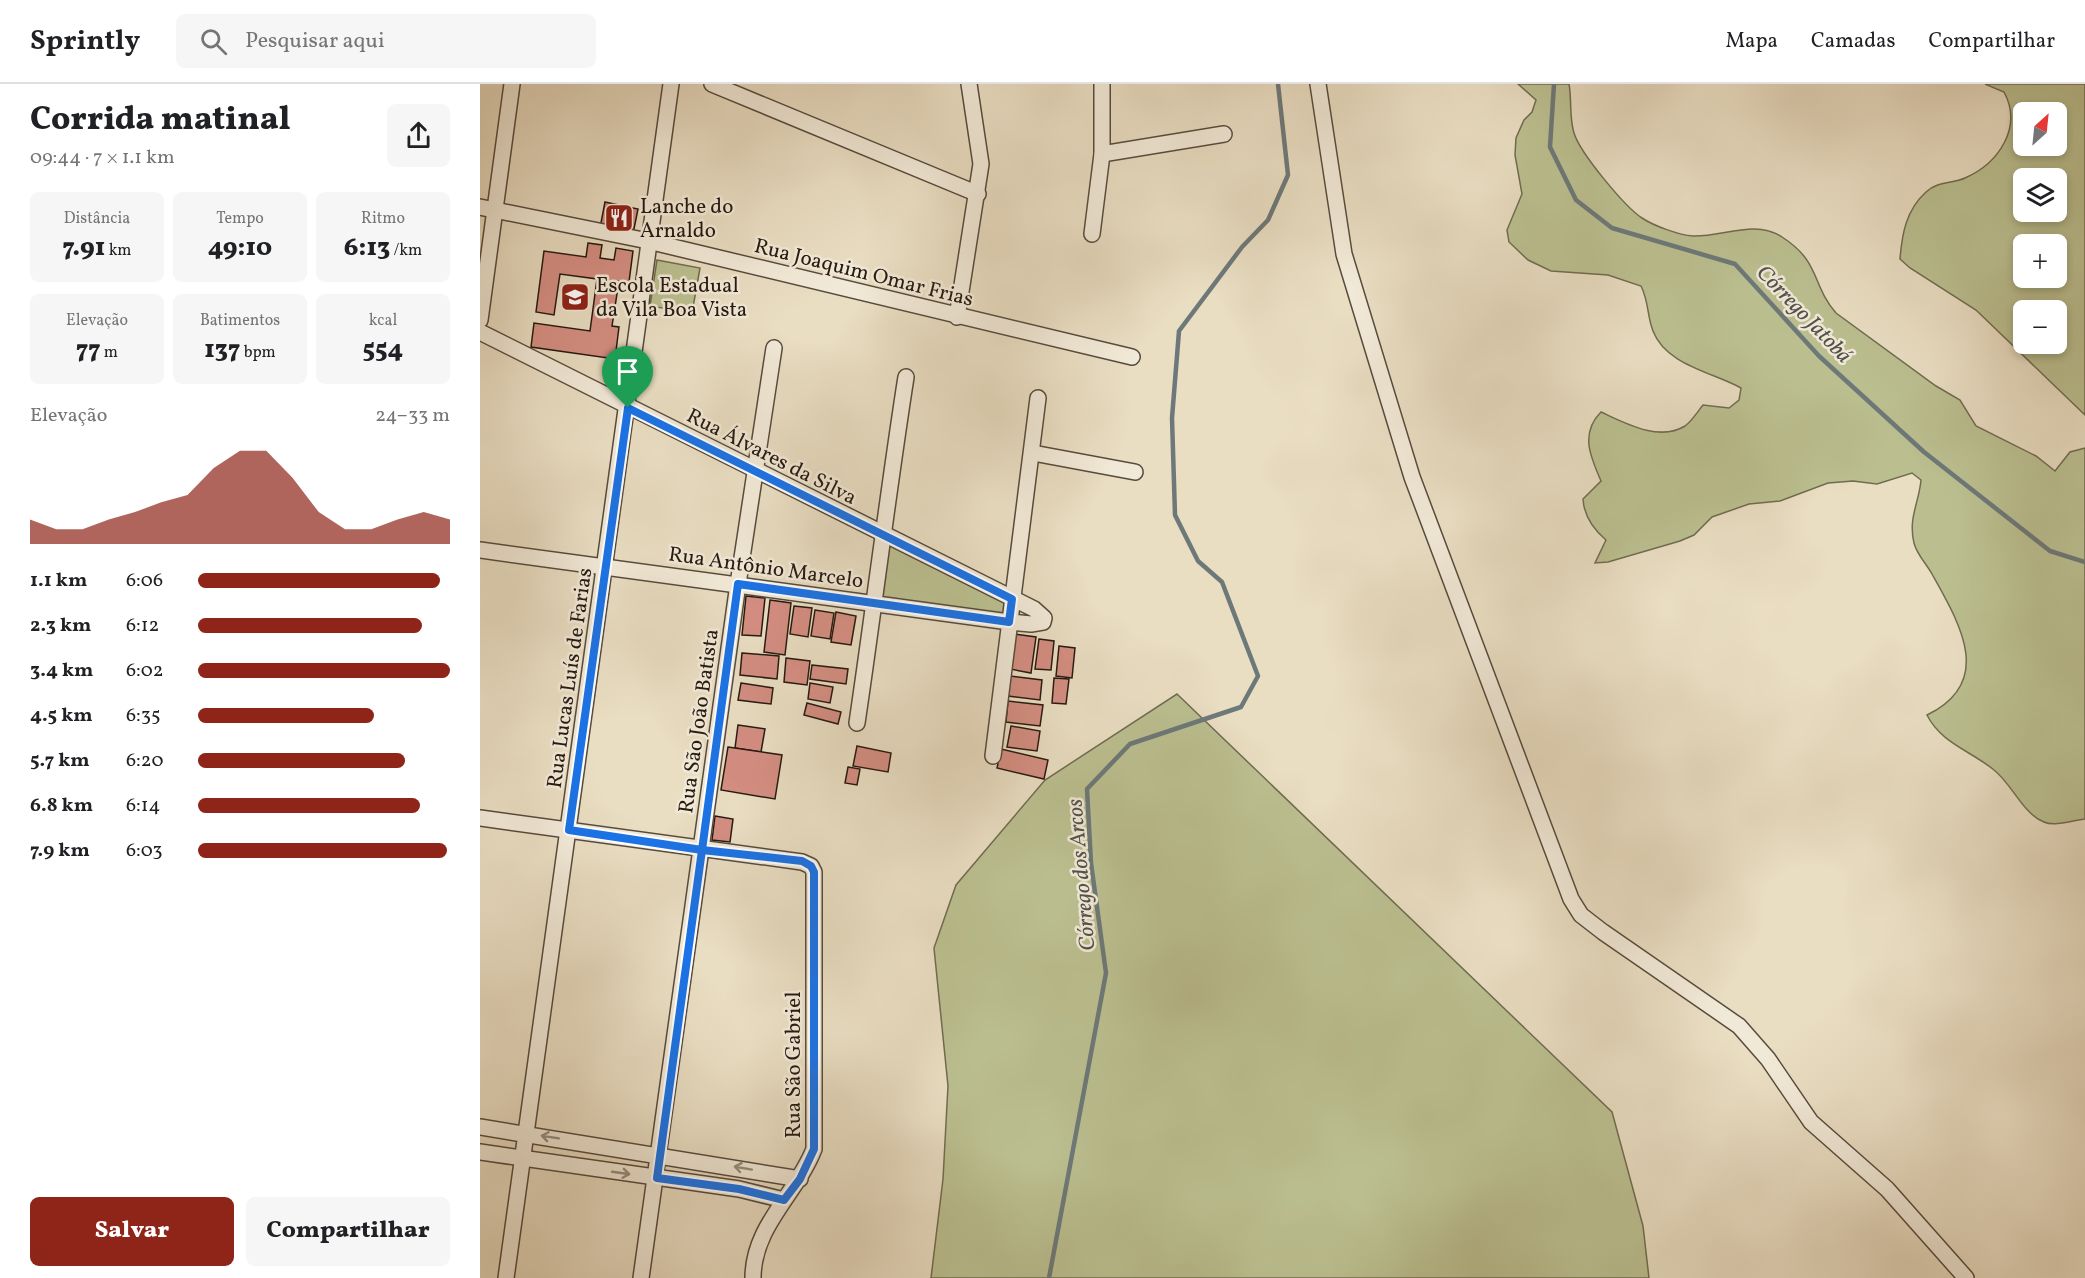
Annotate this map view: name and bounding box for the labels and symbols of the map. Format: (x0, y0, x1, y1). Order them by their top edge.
north arrow (2013, 102, 2067, 156)
place label: Lanche do Arnaldo (640, 193, 733, 246)
restaurant icon: Lanche do Arnaldo (603, 202, 635, 234)
street label: Rua Joaquim Omar Frias (751, 232, 976, 315)
water label: Córrego Jatobá (1748, 259, 1858, 371)
place label: Escola Estadual da Vila Boa Vista (596, 272, 747, 325)
school or university icon: Escola Estadual da Vila Boa Vista (559, 281, 591, 313)
pin (602, 346, 653, 408)
street label: Rua Álvares da Silva (681, 402, 862, 513)
street label: Rua Antônio Marcelo (667, 540, 865, 597)
street label: Rua Lucas Luís de Farias (541, 566, 600, 790)
street label: Rua São João Batista (672, 627, 727, 815)
water label: Córrego dos Arcos (1060, 798, 1105, 952)
street label: Rua São Gabriel (780, 992, 809, 1138)
one-way arrow (541, 1131, 561, 1142)
one-way arrow (734, 1162, 753, 1173)
one-way arrow (611, 1167, 630, 1178)

